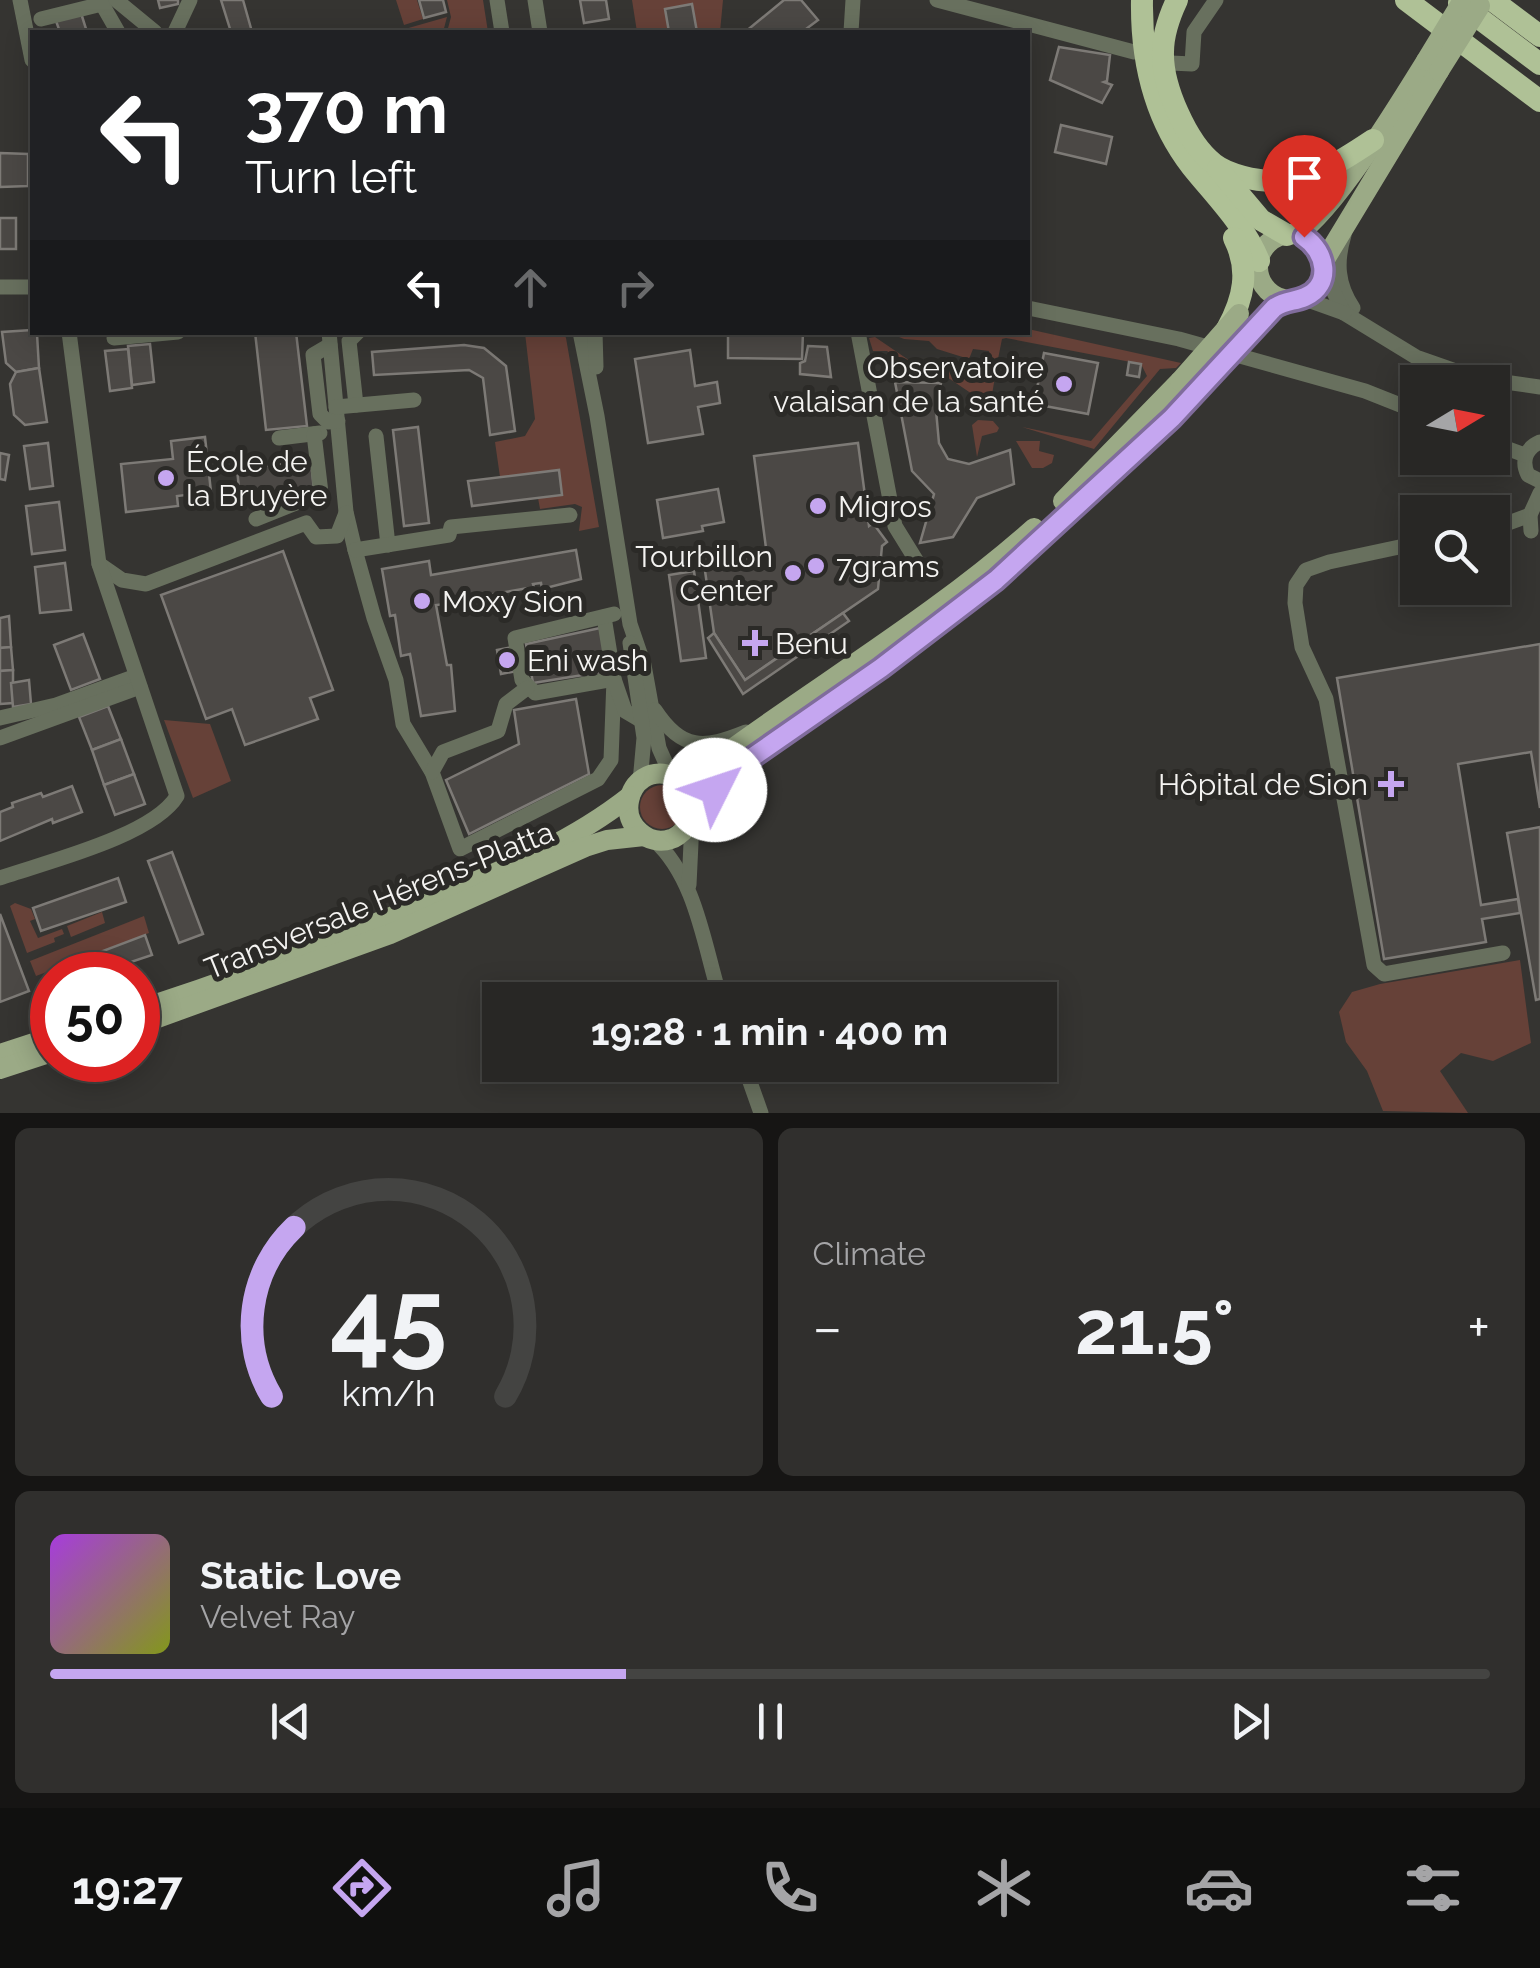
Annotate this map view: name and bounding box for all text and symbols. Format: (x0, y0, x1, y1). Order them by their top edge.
text: 370 m (245, 67, 448, 149)
icon: left (80, 70, 210, 200)
pin (1262, 135, 1347, 238)
icon: arrive (1277, 150, 1332, 205)
text: Turn left (245, 151, 417, 204)
icon: left (398, 260, 453, 315)
icon: ahead (503, 260, 558, 315)
icon: right (608, 260, 663, 315)
place label: Observatoire valaisan de la santé (773, 350, 1044, 419)
north arrow (1400, 365, 1510, 475)
map controls (1400, 365, 1510, 605)
marker: Observatoire valaisan de la santé (1053, 373, 1075, 395)
place label: École de la Bruyère (186, 444, 327, 513)
marker: École de la Bruyère (155, 467, 177, 489)
place label: Migros (838, 489, 932, 524)
marker: Migros (807, 495, 829, 517)
button: search (1400, 495, 1510, 605)
place label: Tourbillon Center (635, 539, 773, 608)
place label: 7grams (836, 549, 939, 584)
marker: 7grams (805, 555, 827, 577)
marker: Tourbillon Center (782, 562, 804, 584)
place label: Moxy Sion (442, 584, 584, 619)
marker: Moxy Sion (411, 590, 433, 612)
place label: Benu (775, 626, 848, 661)
marker: Benu (744, 632, 766, 654)
place label: Eni wash (527, 643, 648, 678)
marker: Eni wash (496, 649, 518, 671)
position arrow (663, 738, 767, 842)
place label: Hôpital de Sion (1158, 767, 1368, 802)
marker: Hôpital de Sion (1378, 771, 1404, 797)
street label: Transversale Hérens-Platta (199, 814, 559, 986)
speed limit sign: 50 (30, 952, 160, 1082)
text: 19:28 · 1 min · 400 m (591, 1009, 948, 1054)
text: Climate (813, 1235, 926, 1272)
text: 45 (330, 1256, 447, 1378)
text: 21.5° (1075, 1283, 1234, 1372)
text: − (813, 1295, 842, 1360)
text: + (1467, 1295, 1490, 1360)
text: km/h (342, 1372, 436, 1414)
text: Static Love (200, 1553, 401, 1598)
text: Velvet Ray (200, 1598, 355, 1635)
icon: previous (263, 1694, 318, 1749)
icon: pause (743, 1694, 798, 1749)
icon: next (1223, 1694, 1278, 1749)
icon: directions (327, 1853, 397, 1923)
icon: music (541, 1853, 611, 1923)
icon: phone (755, 1853, 825, 1923)
icon: climate (969, 1853, 1039, 1923)
icon: car (1184, 1853, 1254, 1923)
icon: filters (1398, 1853, 1468, 1923)
text: 19:27 (72, 1862, 183, 1915)

